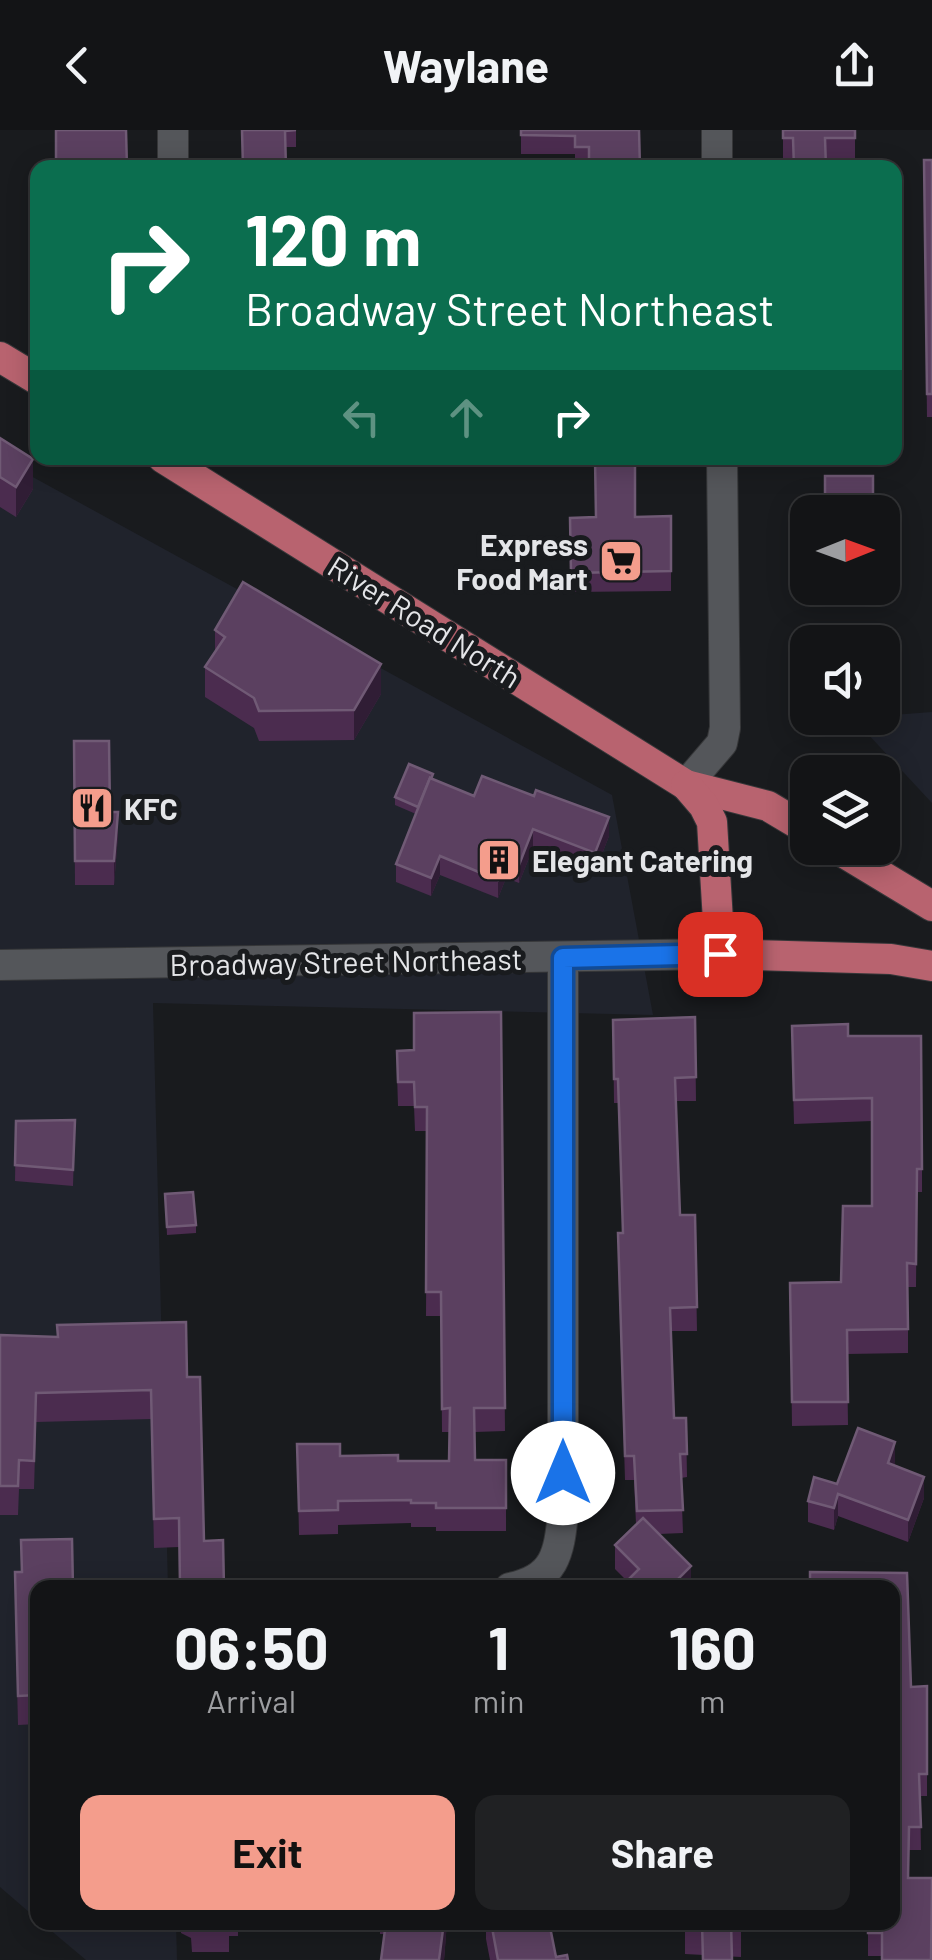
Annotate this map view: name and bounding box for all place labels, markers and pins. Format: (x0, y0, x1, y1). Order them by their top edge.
place label: Express Food Mart (456, 526, 588, 596)
supermarket icon: Express Food Mart (598, 538, 644, 584)
restaurant icon: KFC (69, 785, 115, 831)
place label: KFC (124, 790, 178, 826)
building icon: Elegant Catering (476, 837, 522, 883)
place label: Elegant Catering (532, 842, 753, 878)
pin (678, 912, 763, 997)

